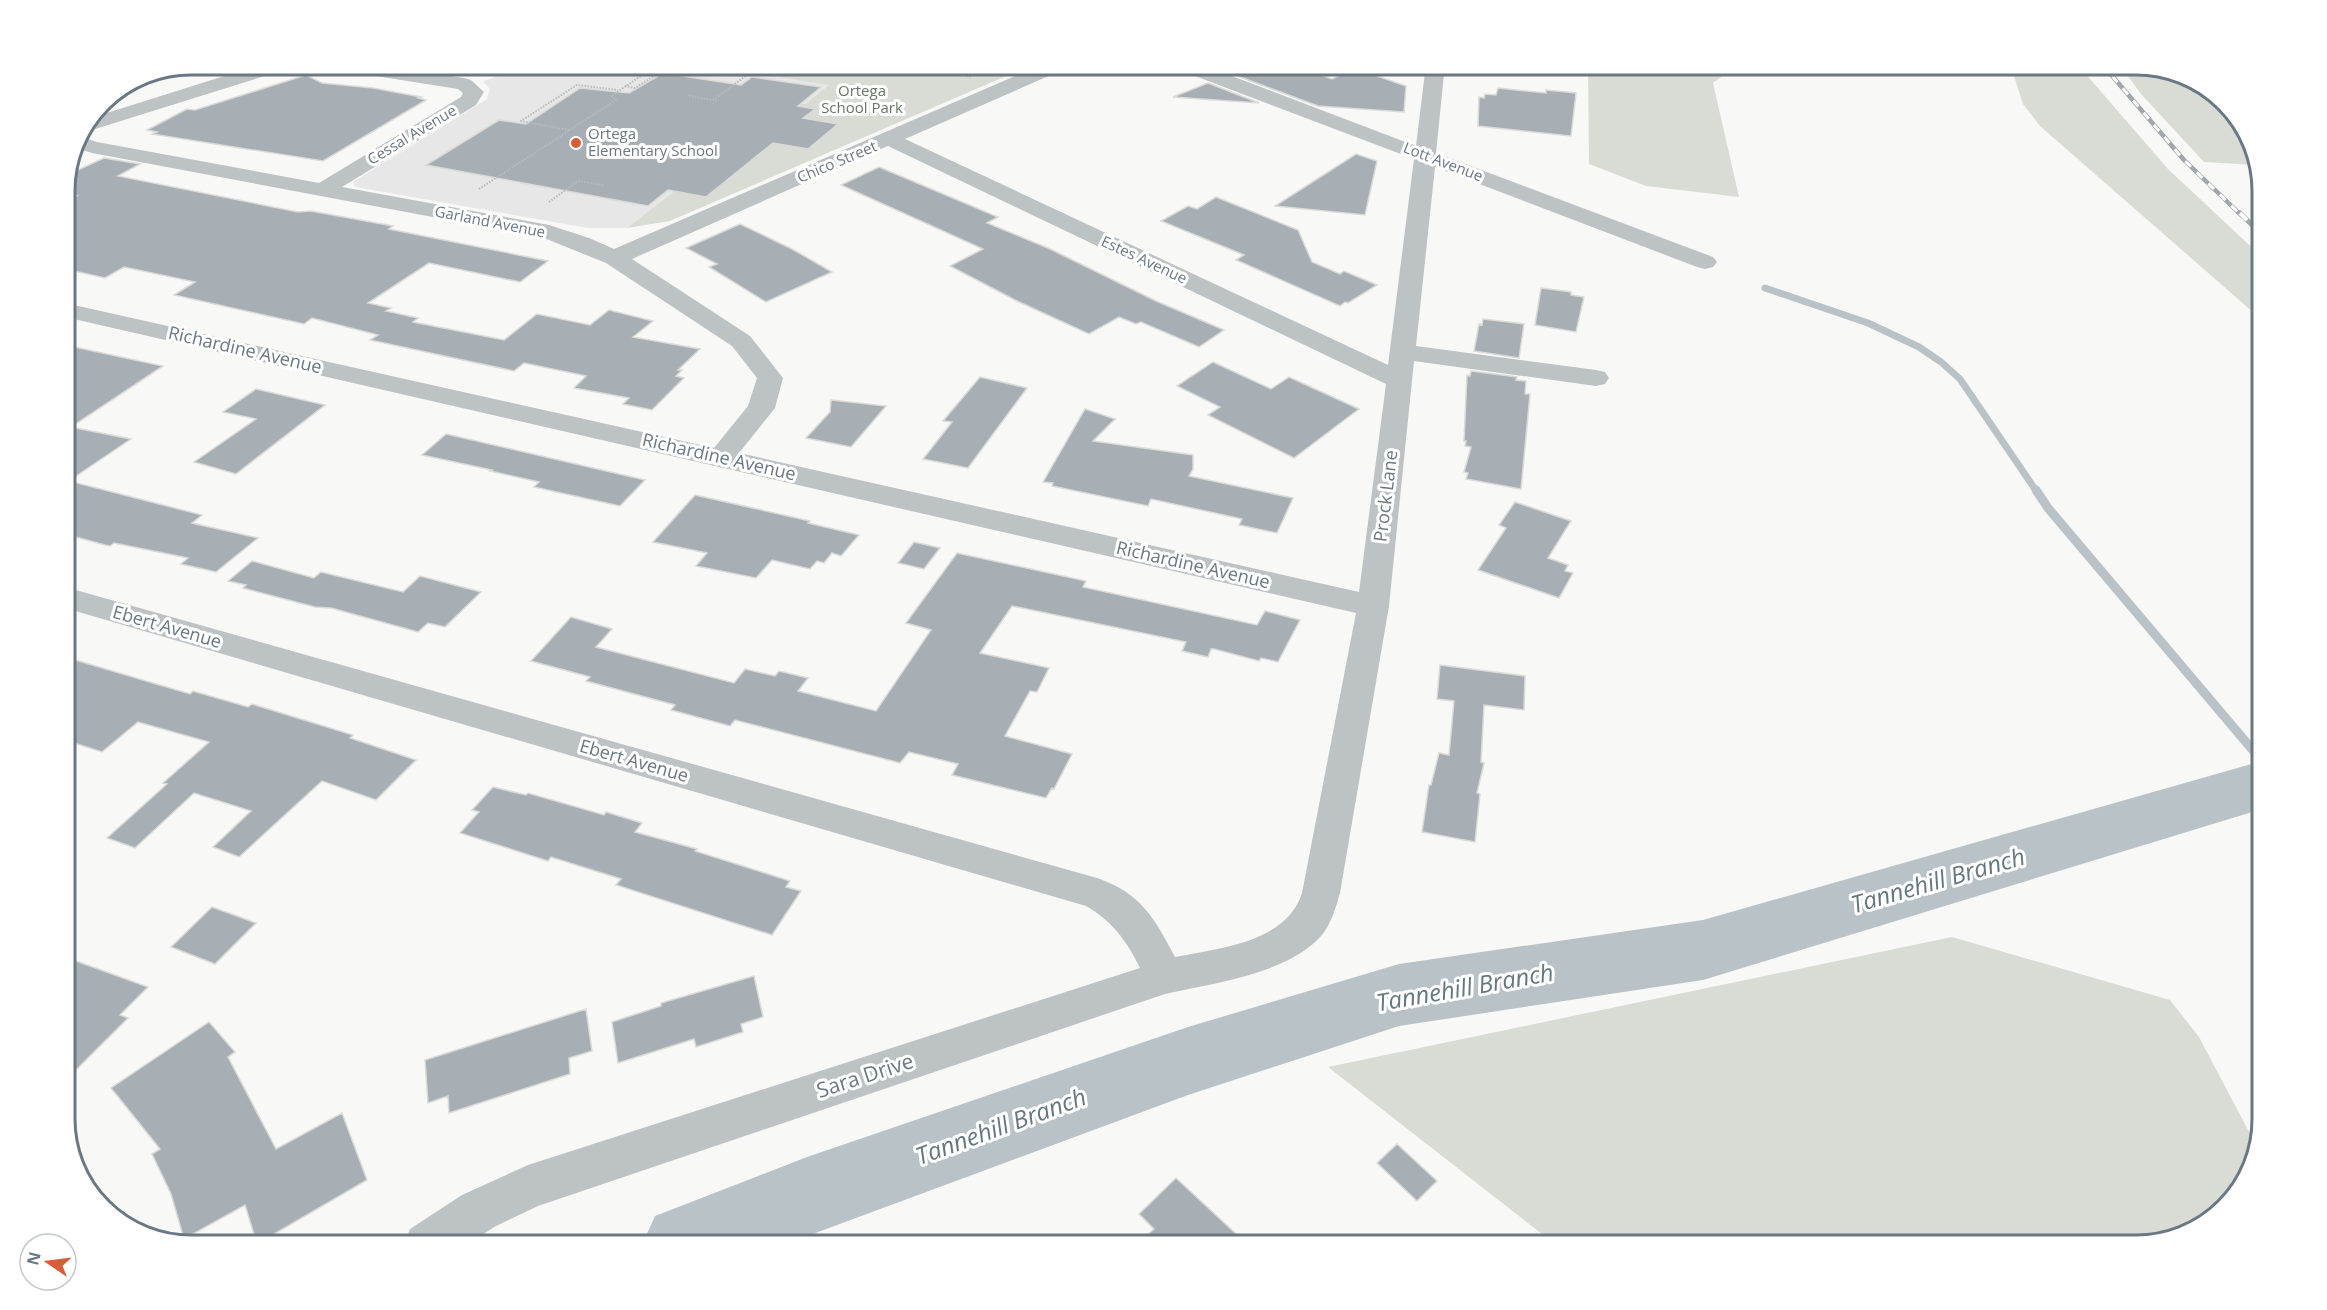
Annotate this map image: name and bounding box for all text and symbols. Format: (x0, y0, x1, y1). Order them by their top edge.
park label: Ortega School Park (821, 80, 903, 117)
street label: Cessal Avenue (363, 100, 460, 169)
place label: Ortega Elementary School (588, 123, 718, 160)
street label: Chico Street (794, 135, 879, 187)
marker: Ortega Elementary School (569, 136, 583, 150)
street label: Lott Avenue (1401, 137, 1486, 185)
street label: Garland Avenue (433, 201, 547, 242)
street label: Estes Avenue (1098, 230, 1191, 288)
street label: Richardine Avenue (166, 320, 324, 378)
street label: Richardine Avenue (640, 427, 798, 485)
street label: Prock Lane (1367, 449, 1403, 543)
street label: Richardine Avenue (1114, 535, 1272, 593)
street label: Ebert Avenue (110, 599, 225, 653)
street label: Ebert Avenue (577, 733, 692, 787)
water label: Tannehill Branch (1847, 839, 2028, 920)
water label: Tannehill Branch (1374, 955, 1556, 1018)
street label: Sara Drive (813, 1046, 917, 1104)
water label: Tannehill Branch (911, 1079, 1090, 1172)
north arrow (18, 1232, 78, 1292)
text: N (21, 1249, 46, 1267)

